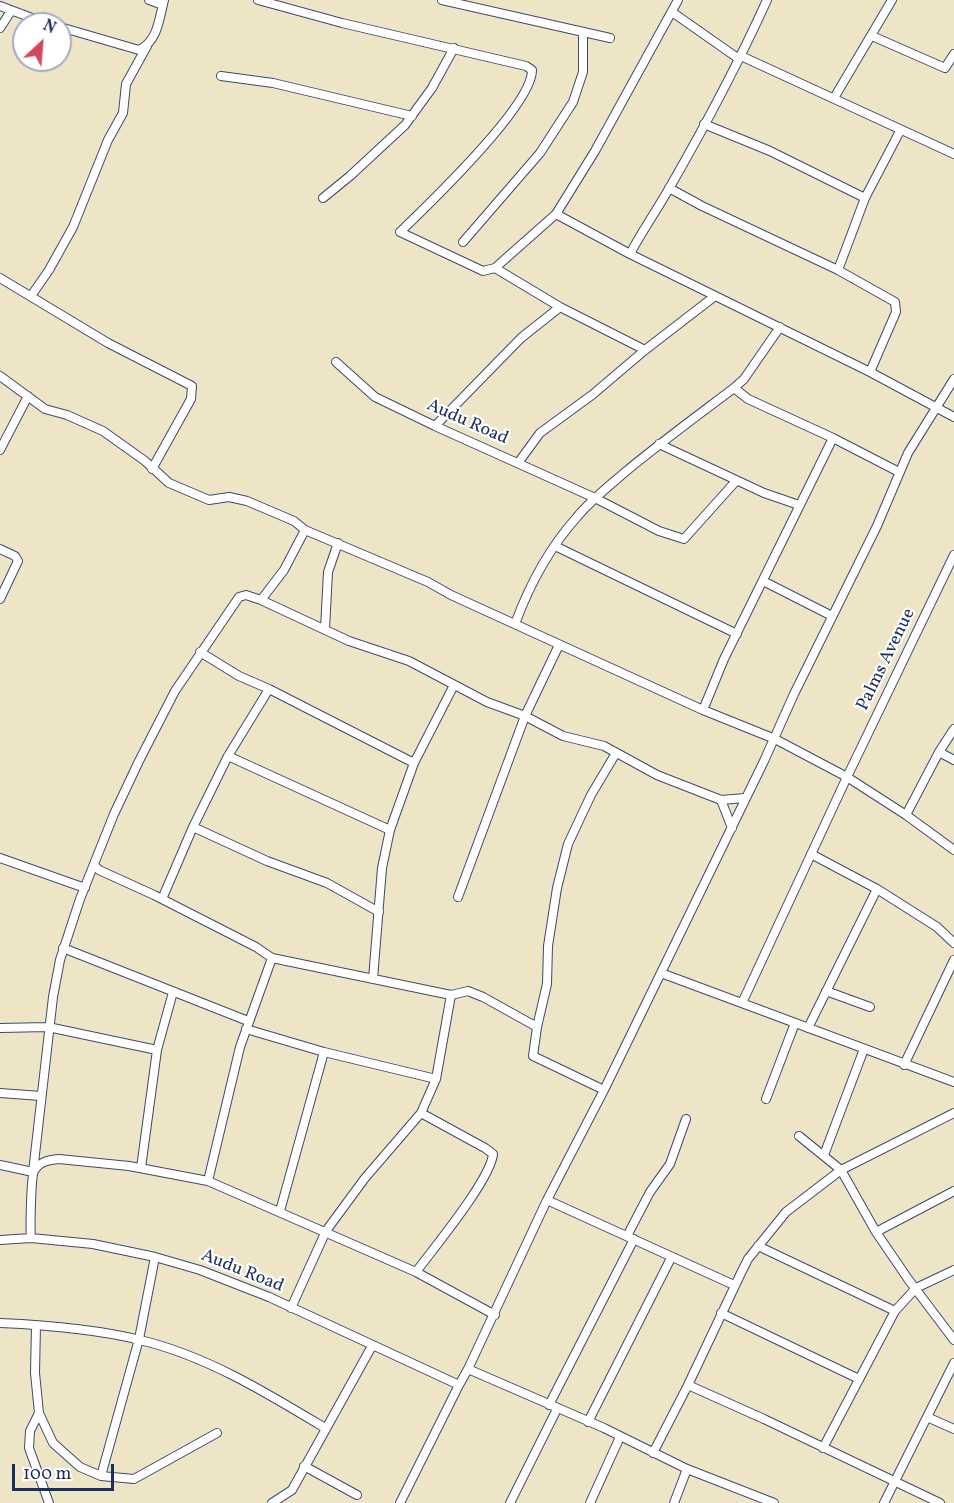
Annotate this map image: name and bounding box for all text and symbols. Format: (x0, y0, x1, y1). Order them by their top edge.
north arrow (12, 12, 72, 72)
text: N (39, 15, 59, 40)
street label: Audu Road (423, 395, 511, 451)
street label: Palms Avenue (853, 605, 921, 715)
street label: Audu Road (198, 1246, 286, 1298)
scale bar (15, 1452, 117, 1490)
text: 100 m (23, 1462, 72, 1487)

